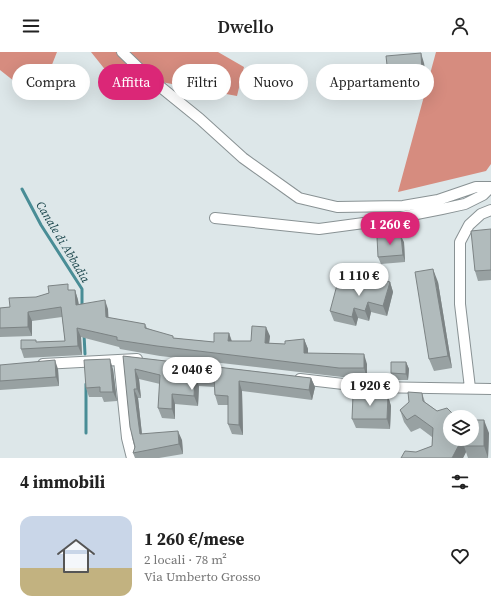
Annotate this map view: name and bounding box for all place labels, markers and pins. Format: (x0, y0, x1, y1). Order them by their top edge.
pin: 1 260 € (353, 212, 427, 246)
pin: 1 110 € (322, 263, 396, 297)
pin: 2 040 € (155, 357, 229, 391)
pin: 1 920 € (333, 373, 407, 407)

